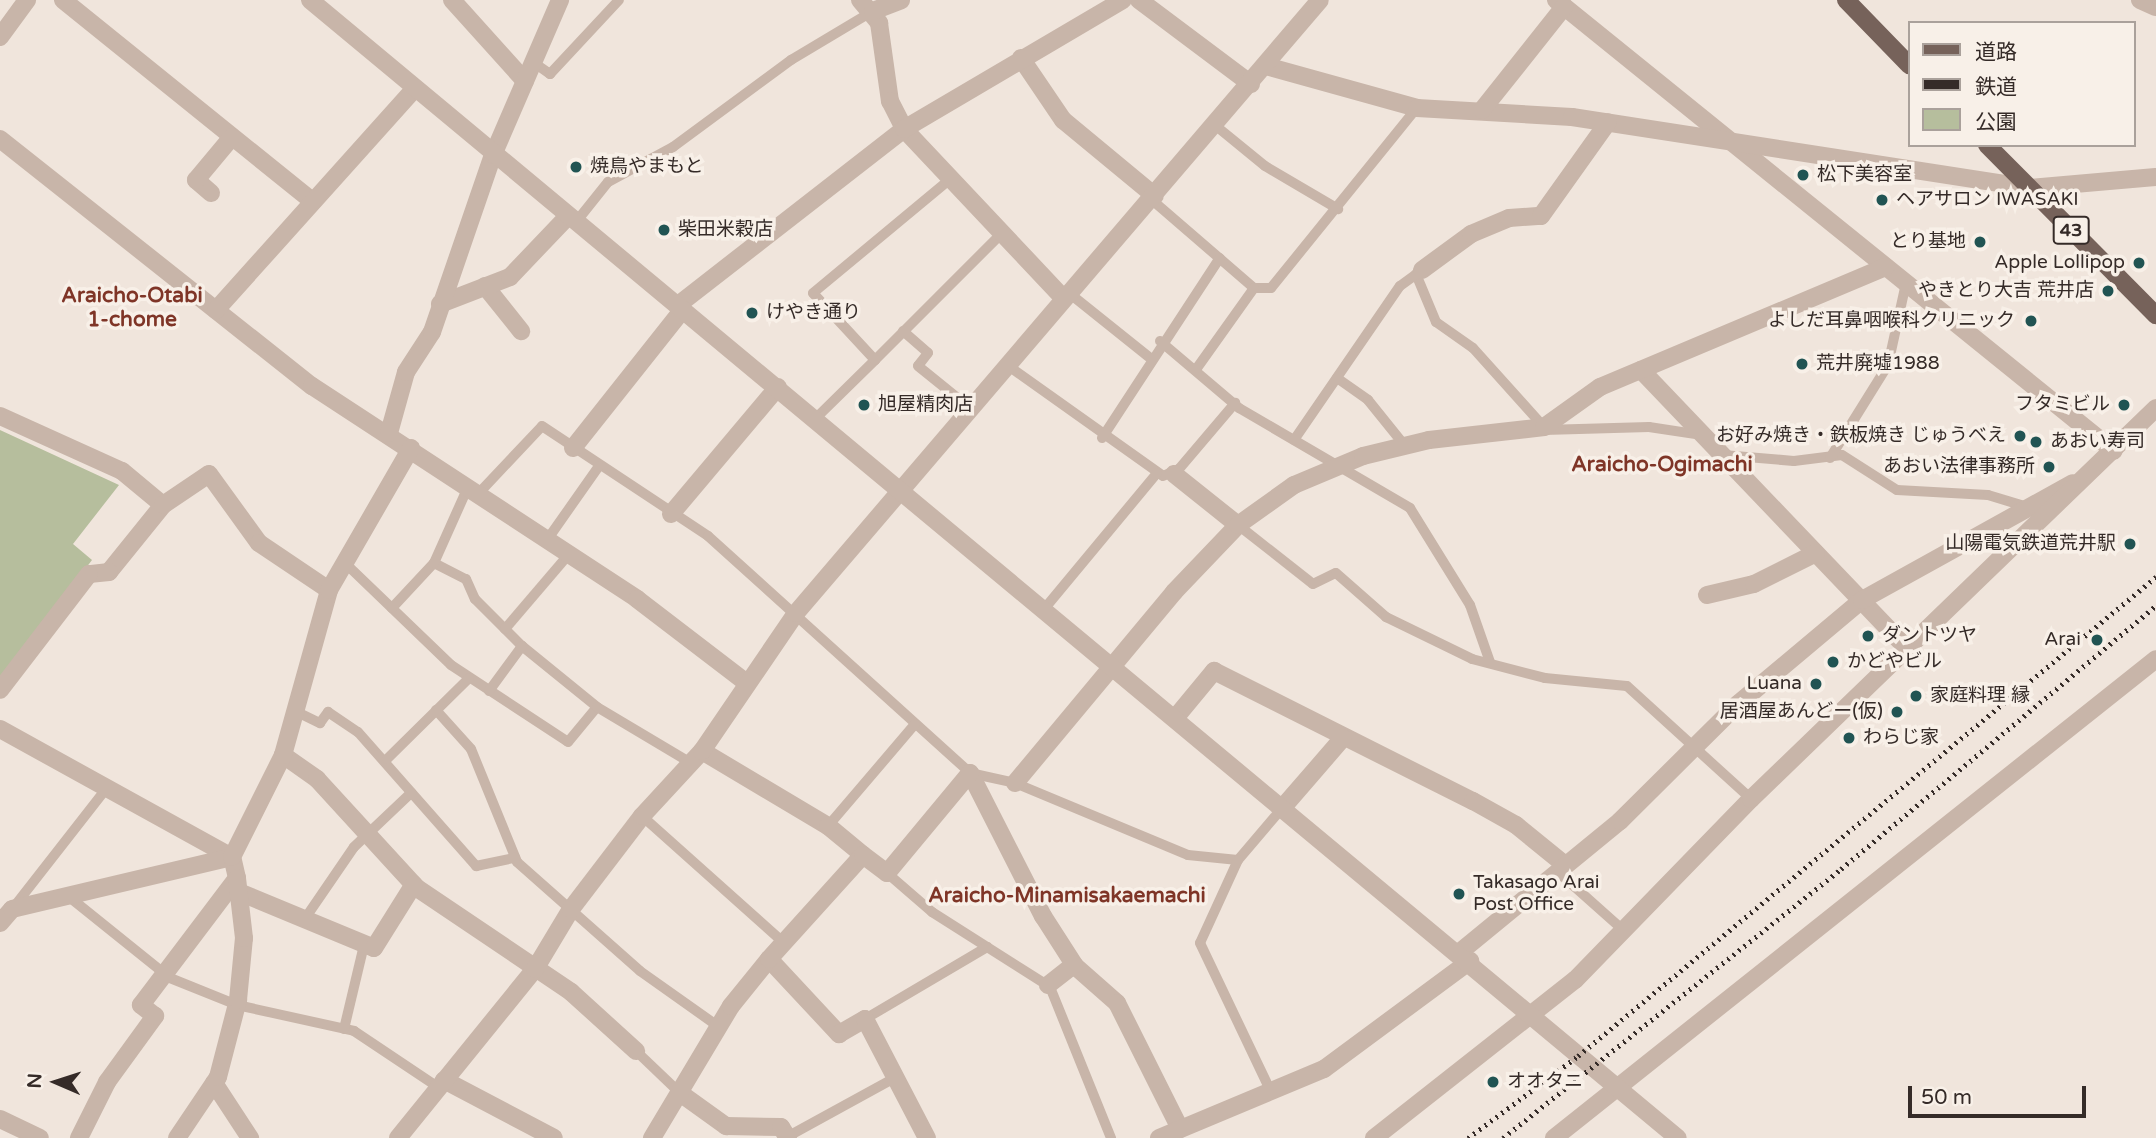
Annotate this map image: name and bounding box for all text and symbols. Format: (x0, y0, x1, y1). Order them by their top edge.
legend (1908, 21, 2135, 147)
text: 道路 (1975, 40, 2017, 65)
text: 鉄道 (1975, 75, 2017, 100)
text: 公園 (1975, 110, 2017, 135)
place label: 焼鳥やまもと (590, 156, 704, 178)
marker: 焼鳥やまもと (568, 159, 584, 175)
place label: 松下美容室 (1817, 164, 1912, 186)
marker: 松下美容室 (1795, 167, 1811, 183)
place label: ヘアサロン IWASAKI (1896, 189, 2079, 211)
marker: ヘアサロン IWASAKI (1874, 192, 1890, 208)
road number: 43 (2052, 215, 2090, 244)
place label: 柴田米穀店 (678, 219, 773, 241)
marker: 柴田米穀店 (656, 222, 672, 238)
place label: とり基地 (1890, 231, 1966, 253)
marker: とり基地 (1972, 234, 1988, 250)
place label: Apple Lollipop (1994, 252, 2125, 274)
marker: Apple Lollipop (2131, 255, 2147, 271)
place label: やきとり大吉 荒井店 (1918, 280, 2094, 302)
district label: Araicho-Otabi 1-chome (61, 283, 203, 333)
marker: やきとり大吉 荒井店 (2100, 283, 2116, 299)
place label: けやき通り (766, 302, 861, 324)
marker: けやき通り (744, 305, 760, 321)
place label: よしだ耳鼻咽喉科クリニック (1768, 310, 2015, 332)
marker: よしだ耳鼻咽喉科クリニック (2021, 311, 2041, 331)
place label: 荒井廃墟1988 (1816, 353, 1940, 375)
marker: 荒井廃墟1988 (1794, 356, 1810, 372)
place label: 旭屋精肉店 (878, 394, 973, 416)
place label: フタミビル (2015, 394, 2110, 416)
marker: 旭屋精肉店 (856, 397, 872, 413)
marker: フタミビル (2116, 397, 2132, 413)
place label: お好み焼き・鉄板焼き じゅうべえ (1716, 425, 2006, 447)
marker: お好み焼き・鉄板焼き じゅうべえ (2012, 428, 2028, 444)
place label: あおい寿司 (2050, 431, 2145, 453)
marker: あおい寿司 (2028, 434, 2044, 450)
district label: Araicho-Ogimachi (1571, 452, 1753, 478)
place label: あおい法律事務所 (1883, 456, 2035, 478)
marker: あおい法律事務所 (2041, 459, 2057, 475)
place label: 山陽電気鉄道荒井駅 (1945, 533, 2116, 555)
marker: 山陽電気鉄道荒井駅 (2122, 536, 2138, 552)
place label: ダントツヤ (1882, 625, 1977, 647)
marker: ダントツヤ (1860, 628, 1876, 644)
place label: Arai (2044, 629, 2081, 651)
marker: Arai (2087, 630, 2107, 650)
place label: かどやビル (1847, 651, 1942, 673)
marker: かどやビル (1825, 654, 1841, 670)
place label: Luana (1747, 673, 1802, 695)
marker: Luana (1808, 676, 1824, 692)
place label: 家庭料理 縁 (1930, 685, 2030, 707)
marker: 家庭料理 縁 (1908, 688, 1924, 704)
place label: 居酒屋あんどー(仮) (1719, 701, 1883, 723)
marker: 居酒屋あんどー(仮) (1889, 704, 1905, 720)
place label: わらじ家 (1863, 727, 1939, 749)
marker: わらじ家 (1841, 730, 1857, 746)
place label: Takasago Arai Post Office (1473, 872, 1600, 916)
district label: Araicho-Minamisakaemachi (928, 883, 1206, 909)
marker: Takasago Arai Post Office (1451, 886, 1467, 902)
north arrow (21, 1047, 91, 1117)
place label: オオタニ (1507, 1071, 1583, 1093)
scale bar (1911, 1072, 2090, 1116)
text: N (24, 1073, 46, 1089)
marker: オオタニ (1485, 1074, 1501, 1090)
text: 50 m (1921, 1085, 1972, 1110)

